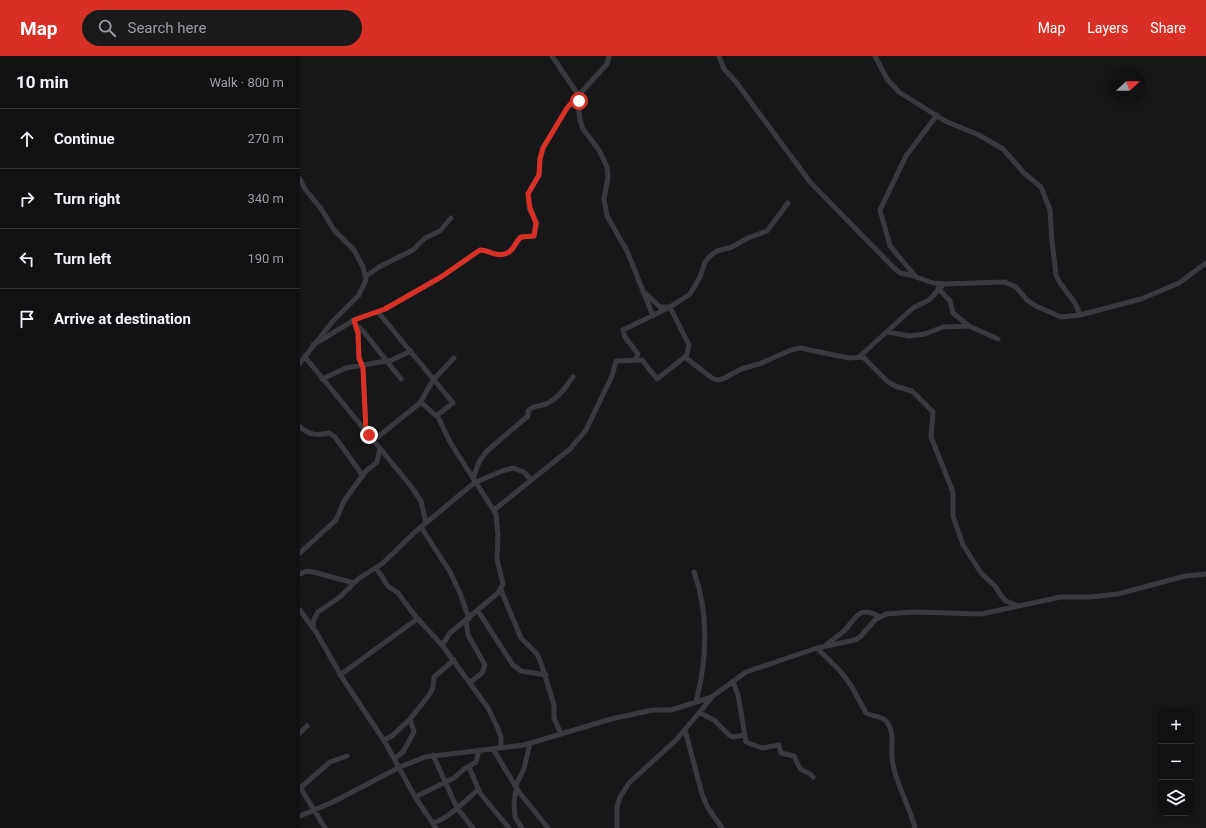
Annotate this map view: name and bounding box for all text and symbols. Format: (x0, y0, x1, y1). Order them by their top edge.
search box (82, 10, 362, 46)
text: Map (20, 17, 58, 40)
icon: search (96, 17, 118, 39)
text: Search here (128, 19, 206, 37)
text: Map (1038, 20, 1065, 36)
text: Layers (1087, 20, 1128, 36)
text: Share (1150, 20, 1186, 36)
north arrow (1110, 68, 1146, 104)
text: 10 min (16, 72, 69, 92)
text: Walk · 800 m (209, 75, 284, 90)
route start (570, 92, 588, 110)
icon: ahead (16, 128, 38, 150)
text: Continue (54, 130, 115, 148)
text: 270 m (247, 131, 284, 146)
icon: right (16, 188, 38, 210)
text: Turn right (54, 190, 120, 208)
text: 340 m (247, 191, 284, 206)
icon: left (16, 248, 38, 270)
text: Turn left (54, 250, 111, 268)
text: 190 m (247, 251, 284, 266)
icon: arrive (16, 308, 38, 330)
text: Arrive at destination (54, 310, 191, 328)
route end (360, 426, 378, 444)
map controls (1158, 708, 1194, 816)
button: + (1158, 708, 1194, 744)
button: − (1158, 744, 1194, 780)
button: layers (1158, 780, 1194, 816)

